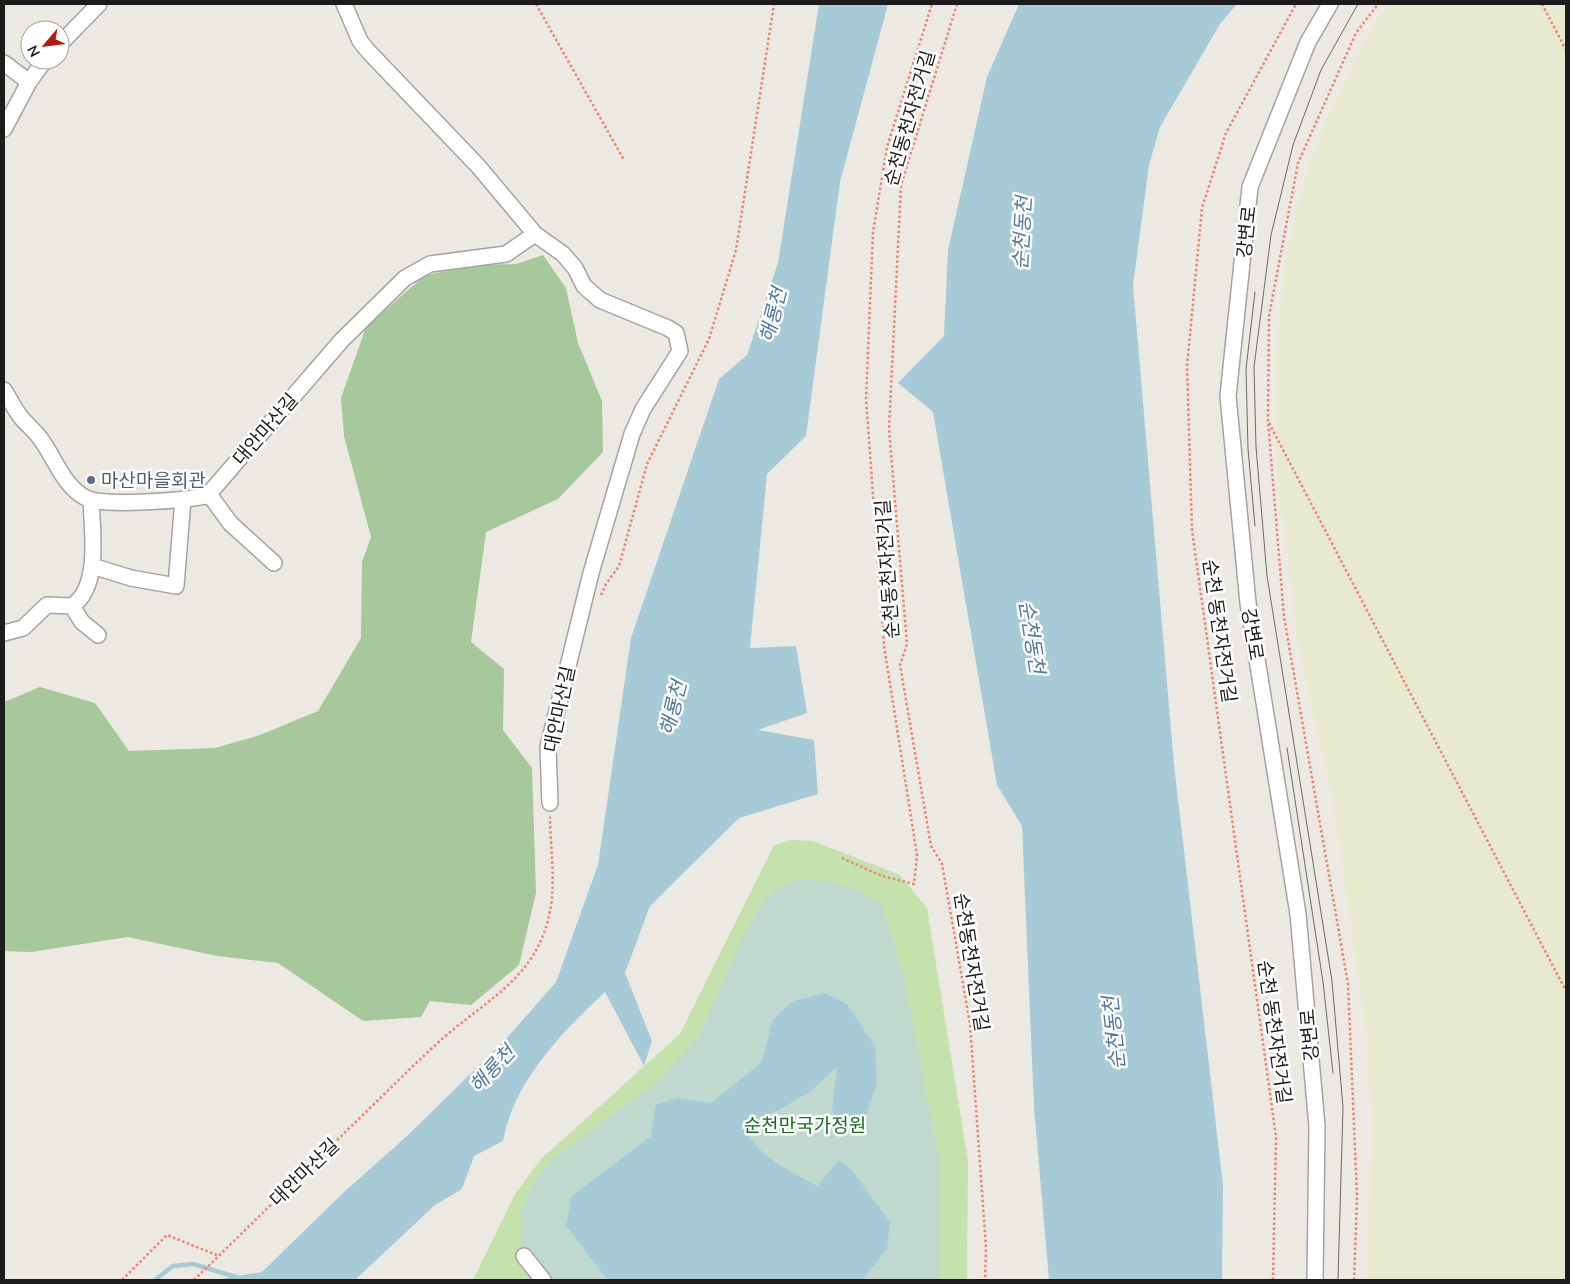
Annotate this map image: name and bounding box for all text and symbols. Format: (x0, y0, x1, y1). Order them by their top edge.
north arrow (20, 20, 70, 70)
text: N (23, 42, 44, 60)
street label: 순천동천자전거길 (878, 47, 940, 189)
water label: 순천동천 (1007, 193, 1036, 270)
street label: 강변로 (1231, 205, 1261, 259)
water label: 해룡천 (754, 283, 792, 345)
street label: 대안마산길 (227, 388, 303, 470)
place label: 마산마을회관 (101, 468, 206, 492)
marker: 마산마을회관 (85, 474, 97, 486)
street label: 순천동천자전거길 (870, 498, 904, 640)
street label: 순천 동천자전거길 (1198, 558, 1242, 704)
water label: 순천동천 (1014, 599, 1051, 678)
street label: 강변로 (1237, 606, 1269, 662)
street label: 대안마산길 (538, 664, 580, 754)
water label: 해룡천 (654, 676, 692, 738)
street label: 순천동천자전거길 (949, 891, 995, 1033)
street label: 순천 동천자전거길 (1253, 959, 1297, 1105)
water label: 순천동천 (1097, 993, 1130, 1071)
street label: 강변로 (1295, 1008, 1323, 1062)
water label: 해룡천 (464, 1038, 521, 1097)
park label: 순천만국가정원 (744, 1113, 866, 1137)
street label: 대안마산길 (264, 1133, 344, 1211)

